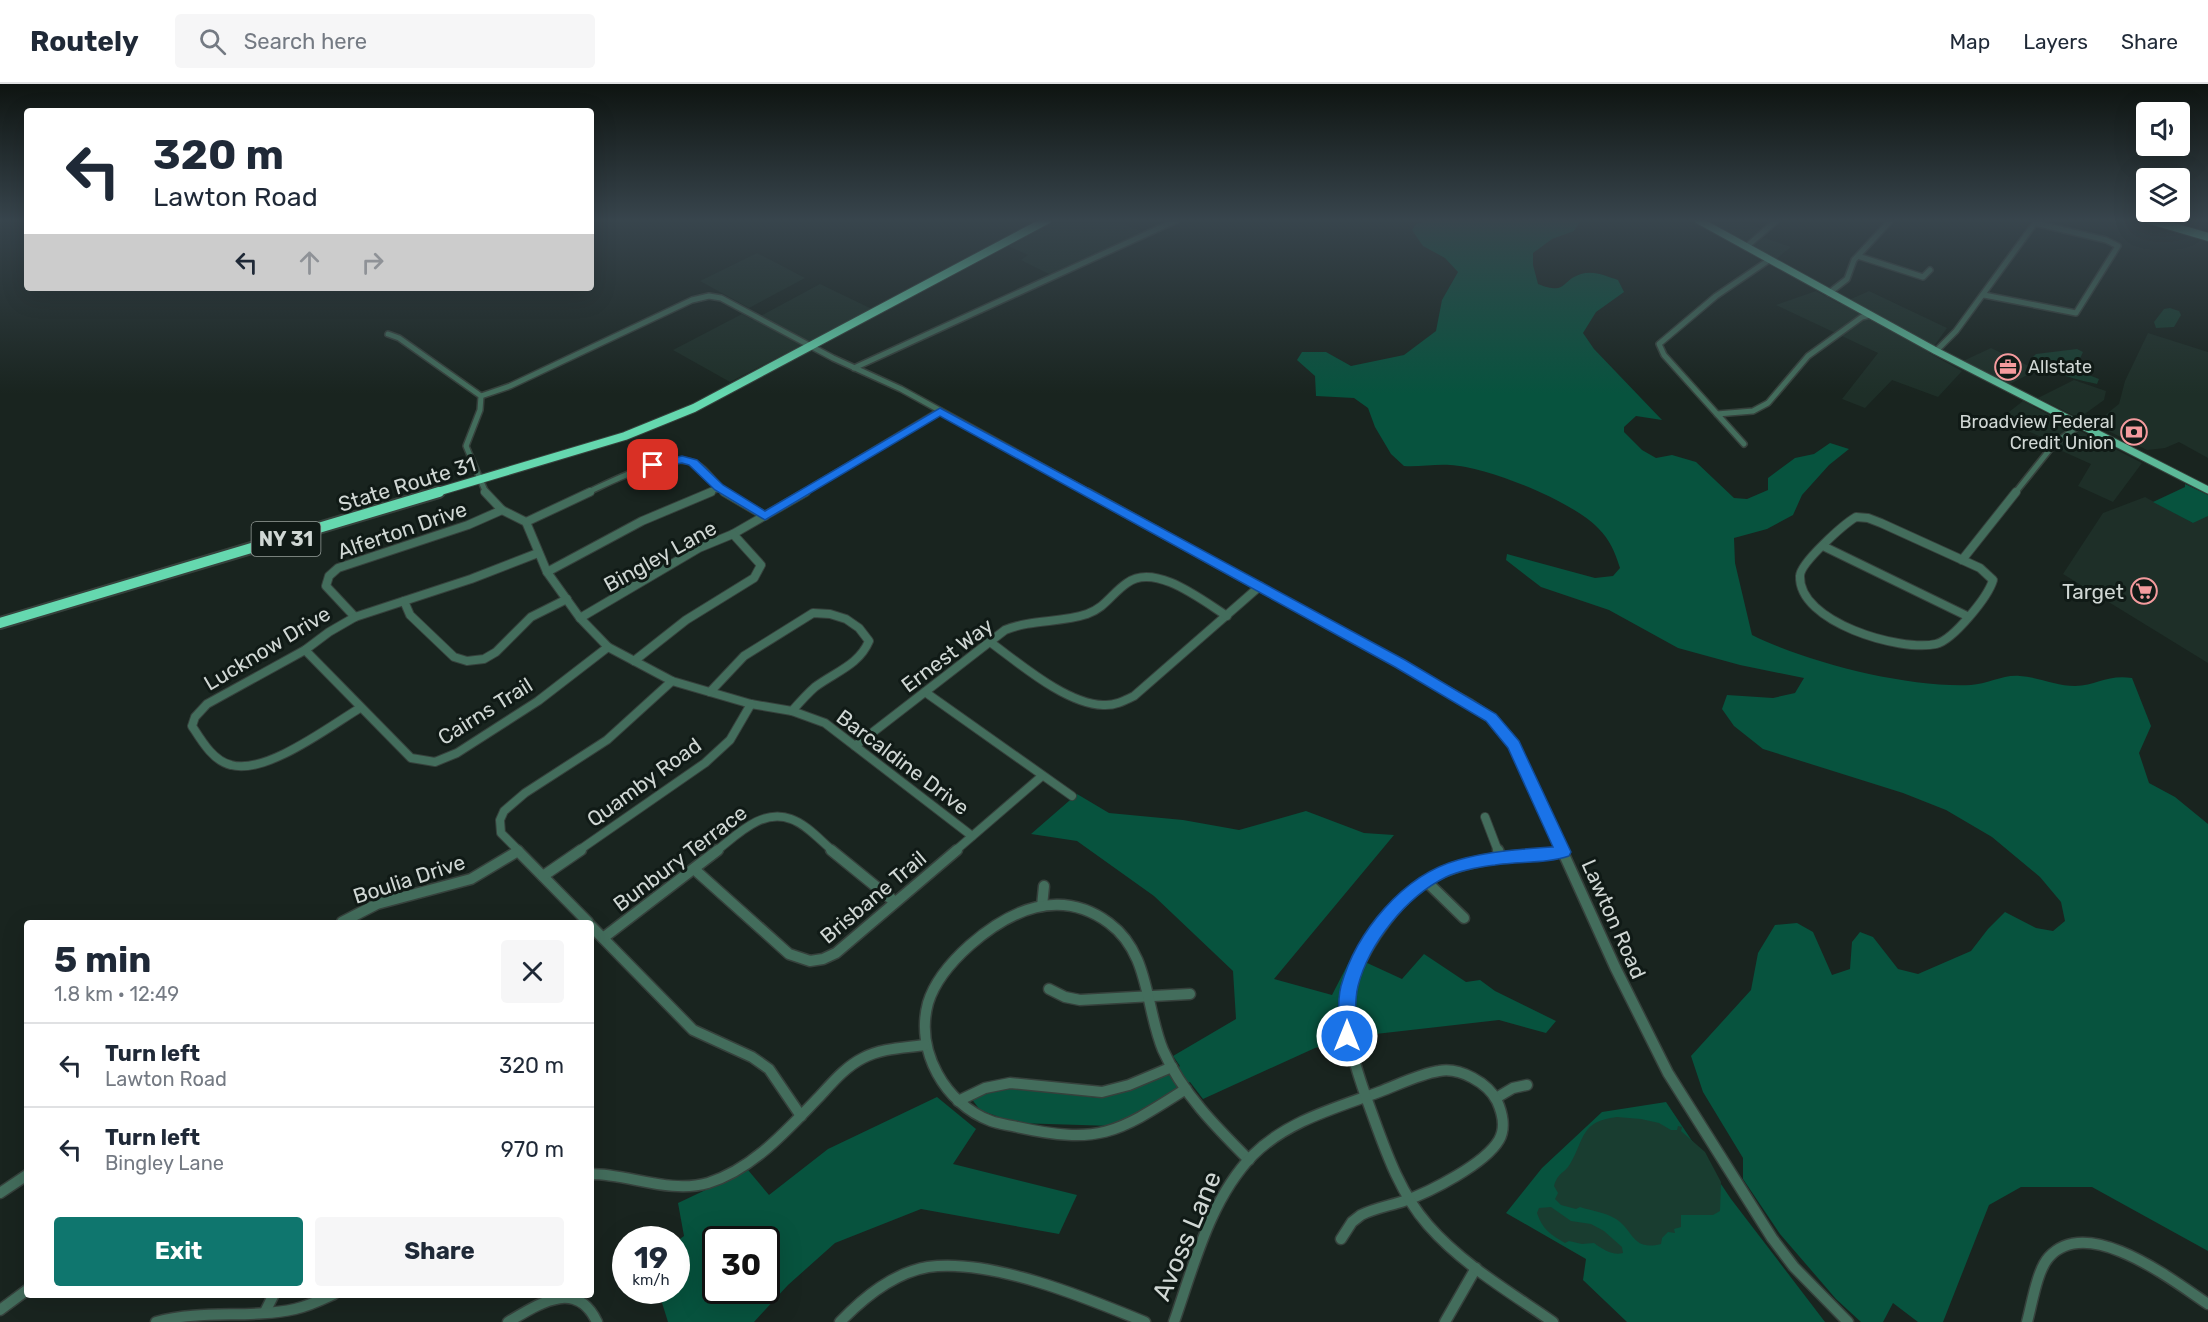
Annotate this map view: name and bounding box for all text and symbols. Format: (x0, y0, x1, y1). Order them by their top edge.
search box (175, 14, 595, 68)
text: Routely (30, 25, 139, 58)
icon: search (196, 25, 229, 58)
text: Search here (244, 28, 367, 55)
text: Map (1949, 29, 1990, 54)
text: Layers (2023, 29, 2088, 54)
text: Share (2121, 29, 2178, 54)
map controls (2136, 102, 2190, 222)
button: sound (2136, 102, 2190, 156)
text: 320 m (153, 130, 284, 180)
icon: left (54, 132, 132, 210)
button: layers (2136, 168, 2190, 222)
text: Lawton Road (153, 181, 318, 213)
icon: left (230, 246, 263, 279)
icon: ahead (293, 246, 326, 279)
icon: right (356, 246, 389, 279)
office icon: Allstate (1993, 352, 2023, 382)
place label: Allstate (2028, 356, 2092, 378)
place label: Broadview Federal Credit Union (1960, 411, 2114, 454)
bank icon: Broadview Federal Credit Union (2119, 417, 2149, 447)
pin (627, 439, 678, 490)
icon: arrive (636, 448, 669, 481)
street label: State Route 31 (335, 451, 479, 517)
street label: Alferton Drive (334, 496, 470, 564)
street label: Bingley Lane (599, 515, 721, 597)
road number: NY 31 (252, 522, 320, 556)
supermarket icon: Target (2129, 576, 2159, 606)
place label: Target (2062, 579, 2124, 604)
street label: Lucknow Drive (199, 600, 335, 696)
street label: Ernest Way (896, 612, 998, 698)
street label: Cairns Trail (433, 672, 537, 750)
street label: Barcaldine Drive (832, 704, 974, 820)
street label: Quamby Road (582, 732, 706, 832)
street label: Bunbury Terrace (608, 800, 752, 916)
street label: Brisbane Trail (815, 845, 931, 949)
street label: Boulia Drive (350, 849, 468, 909)
street label: Lawton Road (1577, 855, 1651, 983)
text: 5 min (54, 938, 151, 981)
button: close (501, 940, 564, 1003)
text: 1.8 km · 12:49 (54, 982, 179, 1006)
position arrow (1315, 1004, 1379, 1068)
text: Turn left (105, 1040, 200, 1067)
icon: left (54, 1049, 87, 1082)
text: 320 m (499, 1052, 564, 1079)
text: Lawton Road (105, 1067, 227, 1091)
text: Turn left (105, 1124, 200, 1151)
icon: left (54, 1133, 87, 1166)
text: 970 m (501, 1136, 564, 1163)
text: Bingley Lane (105, 1151, 224, 1175)
street label: Avoss Lane (1146, 1167, 1228, 1305)
button: Exit (54, 1217, 303, 1286)
button: Share (315, 1217, 564, 1286)
speed limit sign: 30 (702, 1226, 780, 1304)
text: 19 (634, 1240, 668, 1276)
text: km/h (632, 1271, 670, 1289)

